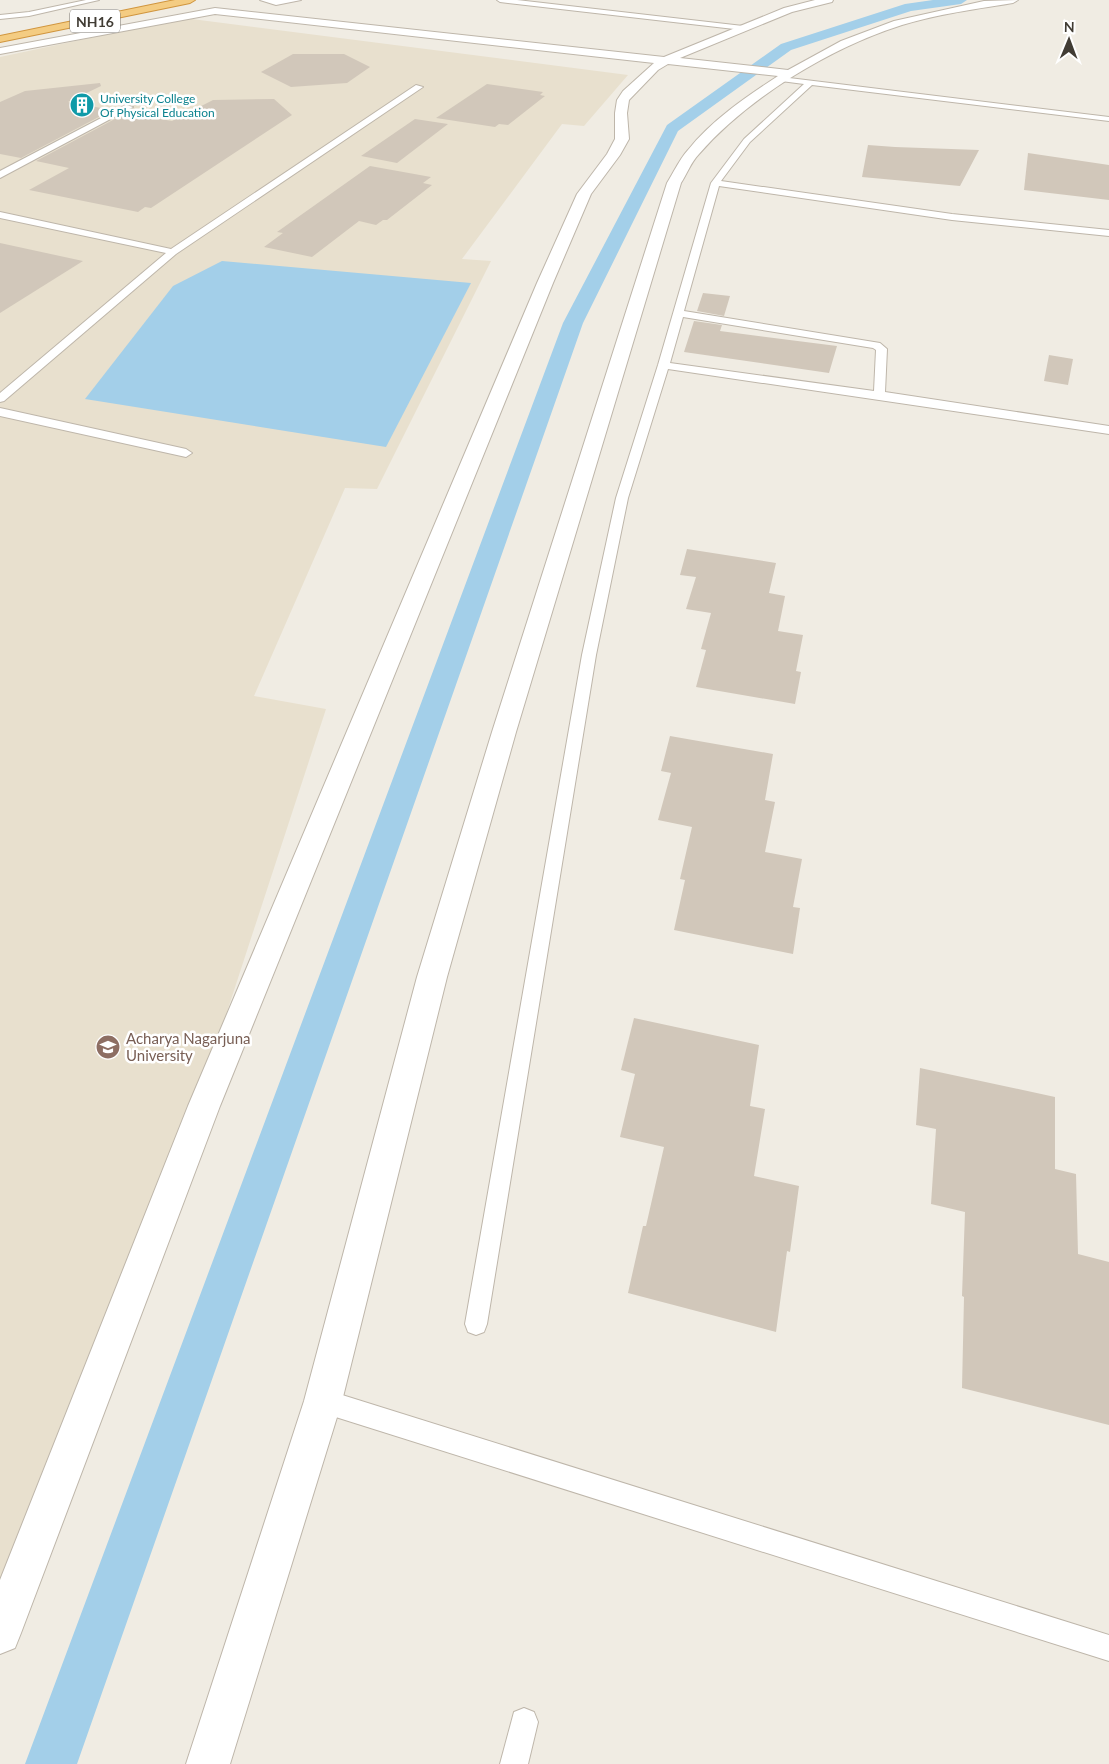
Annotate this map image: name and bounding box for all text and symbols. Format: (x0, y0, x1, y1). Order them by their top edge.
road number: NH16 (70, 10, 120, 32)
north arrow (1044, 15, 1094, 65)
text: N (1064, 18, 1075, 35)
place label: University College Of Physical Education (100, 91, 215, 120)
building icon: University College Of Physical Education (69, 92, 95, 118)
place label: Acharya Nagarjuna University (126, 1029, 250, 1064)
school or university icon: Acharya Nagarjuna University (95, 1034, 121, 1060)

